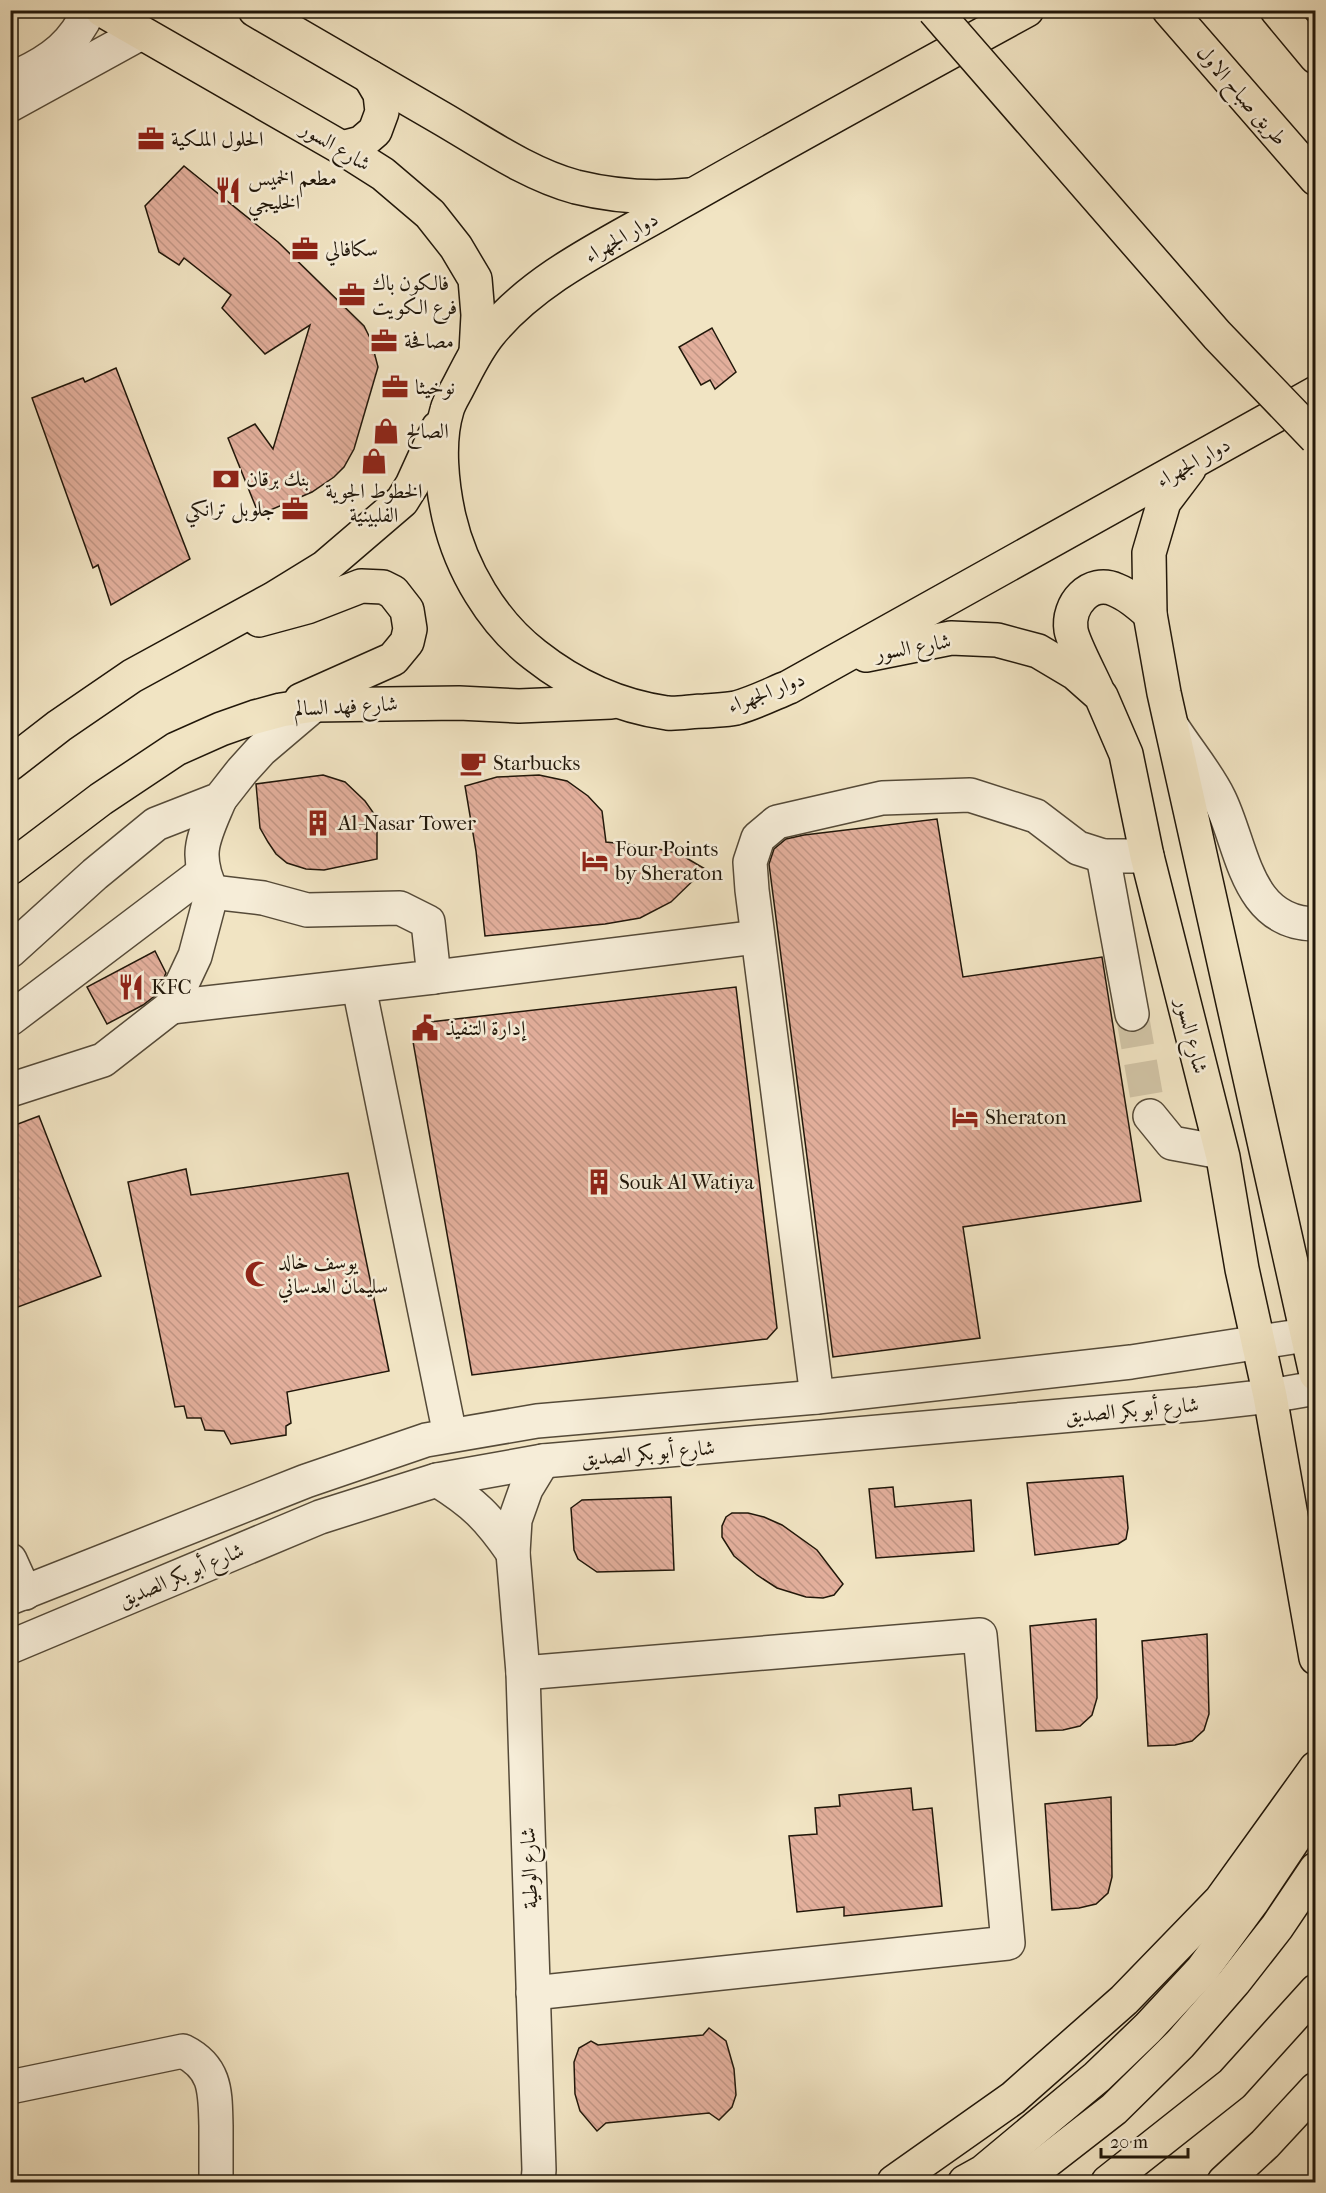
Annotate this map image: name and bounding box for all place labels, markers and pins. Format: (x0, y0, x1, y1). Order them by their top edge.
office icon: الحلول الملكية (136, 124, 166, 154)
place label: الحلول الملكية (171, 127, 263, 152)
place label: مطعم الخميس الخليجي (248, 166, 337, 222)
restaurant icon: مطعم الخميس الخليجي (213, 175, 243, 205)
office icon: سكافالي (290, 234, 320, 264)
place label: سكافالي (325, 237, 378, 266)
place label: فالكون باك فرع الكويت (372, 271, 457, 325)
office icon: فالكون باك فرع الكويت (337, 280, 367, 310)
office icon: مصافحة (369, 326, 399, 356)
place label: مصافحة (404, 329, 454, 353)
office icon: نوخيثا (380, 372, 410, 402)
place label: نوخيثا (415, 375, 455, 400)
shop icon: الصالح (371, 416, 401, 446)
place label: الصالح (406, 419, 449, 449)
shop icon: الخطوط الجوية الفلبينية (359, 446, 389, 476)
bank icon: بنك برقان (211, 464, 241, 494)
place label: بنك برقان (246, 467, 309, 491)
place label: الخطوط الجوية الفلبينية (325, 479, 423, 528)
office icon: جلوبل ترانكي (280, 494, 310, 524)
place label: جلوبل ترانكي (185, 497, 275, 528)
cafe icon: Starbucks (458, 748, 488, 778)
place label: Starbucks (493, 751, 581, 775)
building icon: Al-Nasar Tower (303, 808, 333, 838)
place label: Al-Nasar Tower (337, 811, 476, 835)
place label: Four Points by Sheraton (614, 837, 723, 885)
hotel icon: Four Points by Sheraton (580, 846, 610, 876)
restaurant icon: KFC (116, 972, 146, 1002)
place label: KFC (151, 975, 192, 999)
public building icon: إدارة التنفيذ (410, 1013, 440, 1043)
place label: إدارة التنفيذ (445, 1016, 527, 1042)
hotel icon: Sheraton (950, 1102, 980, 1132)
place label: Sheraton (985, 1105, 1067, 1129)
building icon: Souk Al Watiya (584, 1167, 614, 1197)
place label: Souk Al Watiya (619, 1170, 755, 1194)
place label: يوسف خالد سليمان العدساني (278, 1250, 388, 1303)
mosque icon: يوسف خالد سليمان العدساني (243, 1259, 273, 1289)

